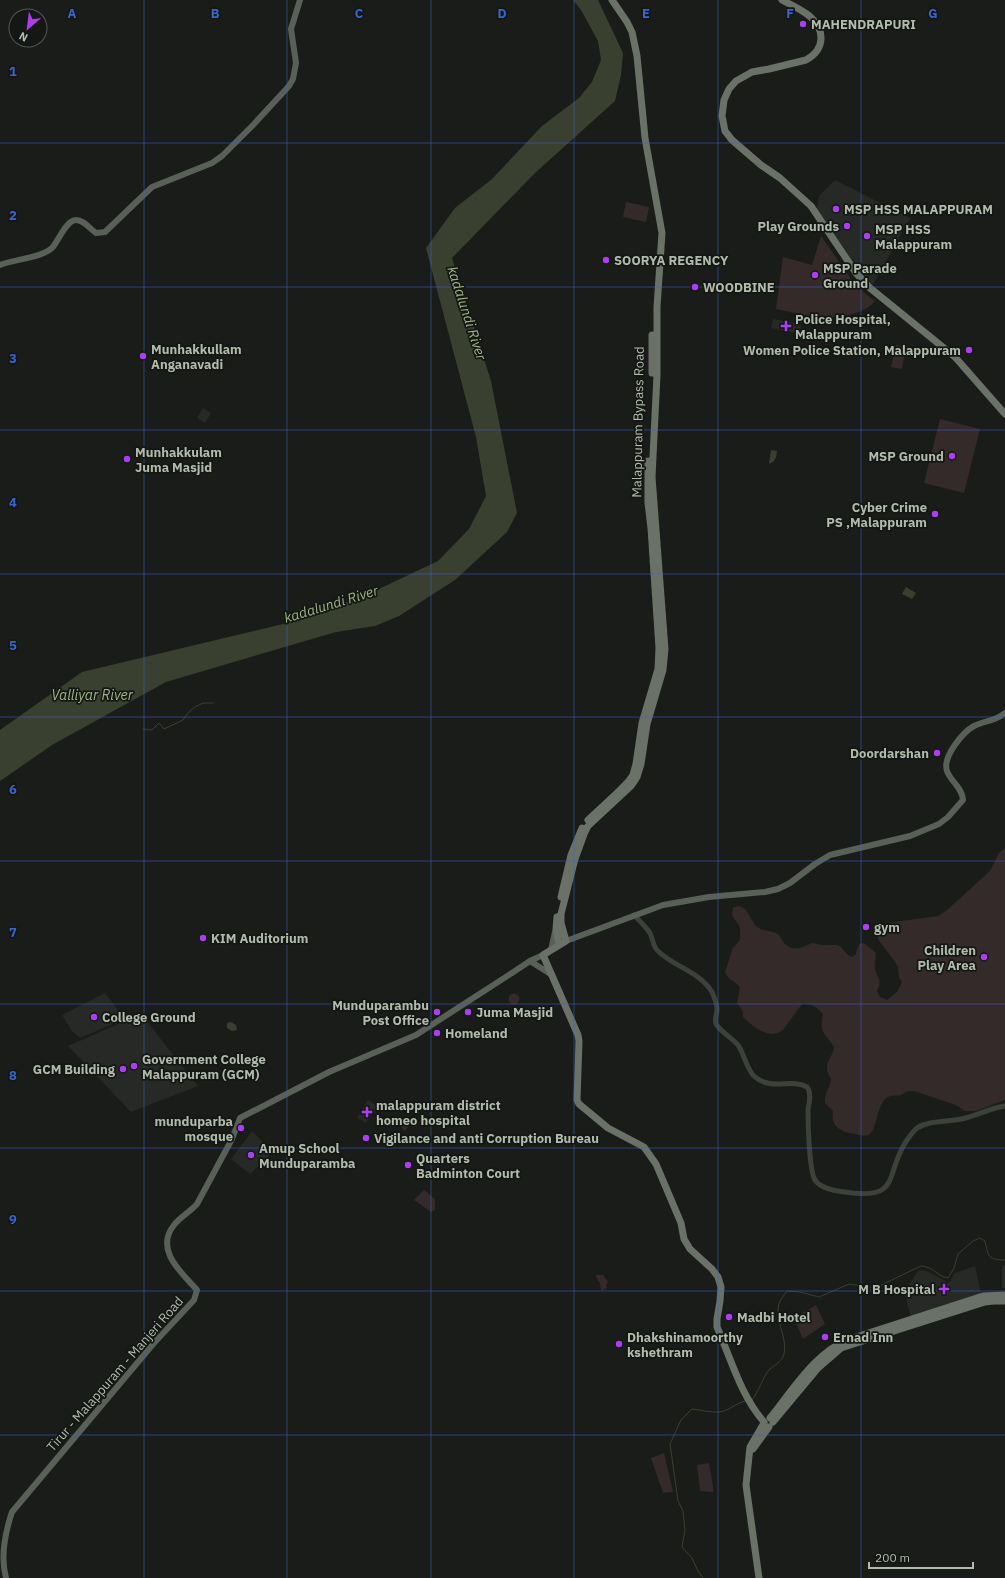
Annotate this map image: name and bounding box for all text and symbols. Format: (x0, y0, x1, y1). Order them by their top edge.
text: A (68, 5, 77, 22)
text: B (211, 5, 220, 22)
text: C (355, 5, 364, 22)
text: D (497, 5, 507, 22)
text: E (642, 5, 650, 22)
text: F (786, 5, 794, 22)
text: G (928, 5, 938, 22)
north arrow (8, 8, 48, 48)
place label: MAHENDRAPURI (811, 16, 916, 33)
marker: MAHENDRAPURI (798, 19, 808, 29)
text: N (16, 29, 30, 45)
text: 1 (9, 63, 17, 80)
place label: MSP HSS MALAPPURAM (844, 201, 993, 218)
marker: MSP HSS MALAPPURAM (831, 204, 841, 214)
text: 2 (9, 207, 17, 224)
place label: Play Grounds (757, 218, 839, 235)
marker: Play Grounds (842, 221, 852, 231)
place label: MSP HSS Malappuram (875, 221, 952, 253)
marker: MSP HSS Malappuram (862, 231, 872, 241)
place label: SOORYA REGENCY (614, 252, 729, 269)
marker: SOORYA REGENCY (601, 255, 611, 265)
place label: MSP Parade Ground (823, 260, 897, 292)
water label: kadalundi River (443, 264, 491, 363)
marker: MSP Parade Ground (810, 270, 820, 280)
place label: WOODBINE (703, 279, 775, 296)
marker: WOODBINE (690, 282, 700, 292)
place label: Police Hospital, Malappuram (795, 311, 891, 343)
marker: Police Hospital, Malappuram (780, 320, 792, 332)
place label: Munhakkullam Anganavadi (151, 341, 242, 373)
place label: Women Police Station, Malappuram (743, 342, 961, 359)
marker: Women Police Station, Malappuram (964, 345, 974, 355)
street label: Malappuram Bypass Road (628, 346, 648, 498)
text: 3 (9, 350, 17, 367)
marker: Munhakkullam Anganavadi (138, 351, 148, 361)
place label: Munhakkulam Juma Masjid (135, 444, 222, 476)
place label: MSP Ground (868, 448, 944, 465)
marker: MSP Ground (947, 451, 957, 461)
marker: Munhakkulam Juma Masjid (122, 454, 132, 464)
text: 4 (9, 494, 17, 511)
place label: Cyber Crime PS ,Malappuram (826, 499, 927, 531)
marker: Cyber Crime PS ,Malappuram (930, 509, 940, 519)
water label: kadalundi River (282, 581, 381, 627)
text: 5 (9, 637, 17, 654)
water label: Valliyar River (51, 686, 134, 704)
place label: Doordarshan (850, 745, 929, 762)
marker: Doordarshan (932, 748, 942, 758)
text: 6 (9, 781, 17, 798)
place label: gym (874, 919, 900, 936)
marker: gym (861, 922, 871, 932)
text: 7 (9, 924, 17, 941)
place label: KIM Auditorium (211, 930, 308, 947)
marker: KIM Auditorium (198, 933, 208, 943)
place label: Children Play Area (917, 942, 976, 974)
marker: Children Play Area (979, 952, 989, 962)
place label: Munduparambu Post Office (332, 997, 429, 1029)
place label: Juma Masjid (476, 1004, 553, 1021)
marker: Munduparambu Post Office (432, 1007, 442, 1017)
marker: Juma Masjid (463, 1007, 473, 1017)
place label: College Ground (102, 1009, 196, 1026)
marker: College Ground (89, 1012, 99, 1022)
place label: Homeland (445, 1025, 508, 1042)
marker: Homeland (432, 1028, 442, 1038)
place label: Government College Malappuram (GCM) (142, 1051, 266, 1083)
place label: GCM Building (33, 1061, 116, 1078)
marker: Government College Malappuram (GCM) (129, 1061, 139, 1071)
marker: GCM Building (118, 1064, 128, 1074)
text: 8 (9, 1067, 17, 1084)
place label: malappuram district homeo hospital (376, 1097, 501, 1129)
marker: malappuram district homeo hospital (361, 1106, 373, 1118)
place label: munduparba mosque (154, 1113, 233, 1145)
marker: munduparba mosque (236, 1123, 246, 1133)
place label: Vigilance and anti Corruption Bureau (374, 1130, 599, 1147)
marker: Vigilance and anti Corruption Bureau (361, 1133, 371, 1143)
place label: Amup School Munduparamba (259, 1140, 356, 1172)
marker: Amup School Munduparamba (246, 1150, 256, 1160)
place label: Quarters Badminton Court (416, 1150, 520, 1182)
marker: Quarters Badminton Court (403, 1160, 413, 1170)
text: 9 (9, 1211, 17, 1228)
place label: M B Hospital (858, 1281, 935, 1298)
marker: M B Hospital (938, 1283, 950, 1295)
street label: Tirur - Malappuram - Manjeri Road (43, 1293, 187, 1455)
place label: Madbi Hotel (737, 1309, 811, 1326)
marker: Madbi Hotel (724, 1312, 734, 1322)
place label: Dhakshinamoorthy kshethram (627, 1329, 743, 1361)
place label: Ernad Inn (833, 1329, 893, 1346)
marker: Ernad Inn (820, 1332, 830, 1342)
marker: Dhakshinamoorthy kshethram (614, 1339, 624, 1349)
scale bar (869, 1544, 973, 1570)
text: 200 m (875, 1550, 910, 1565)

